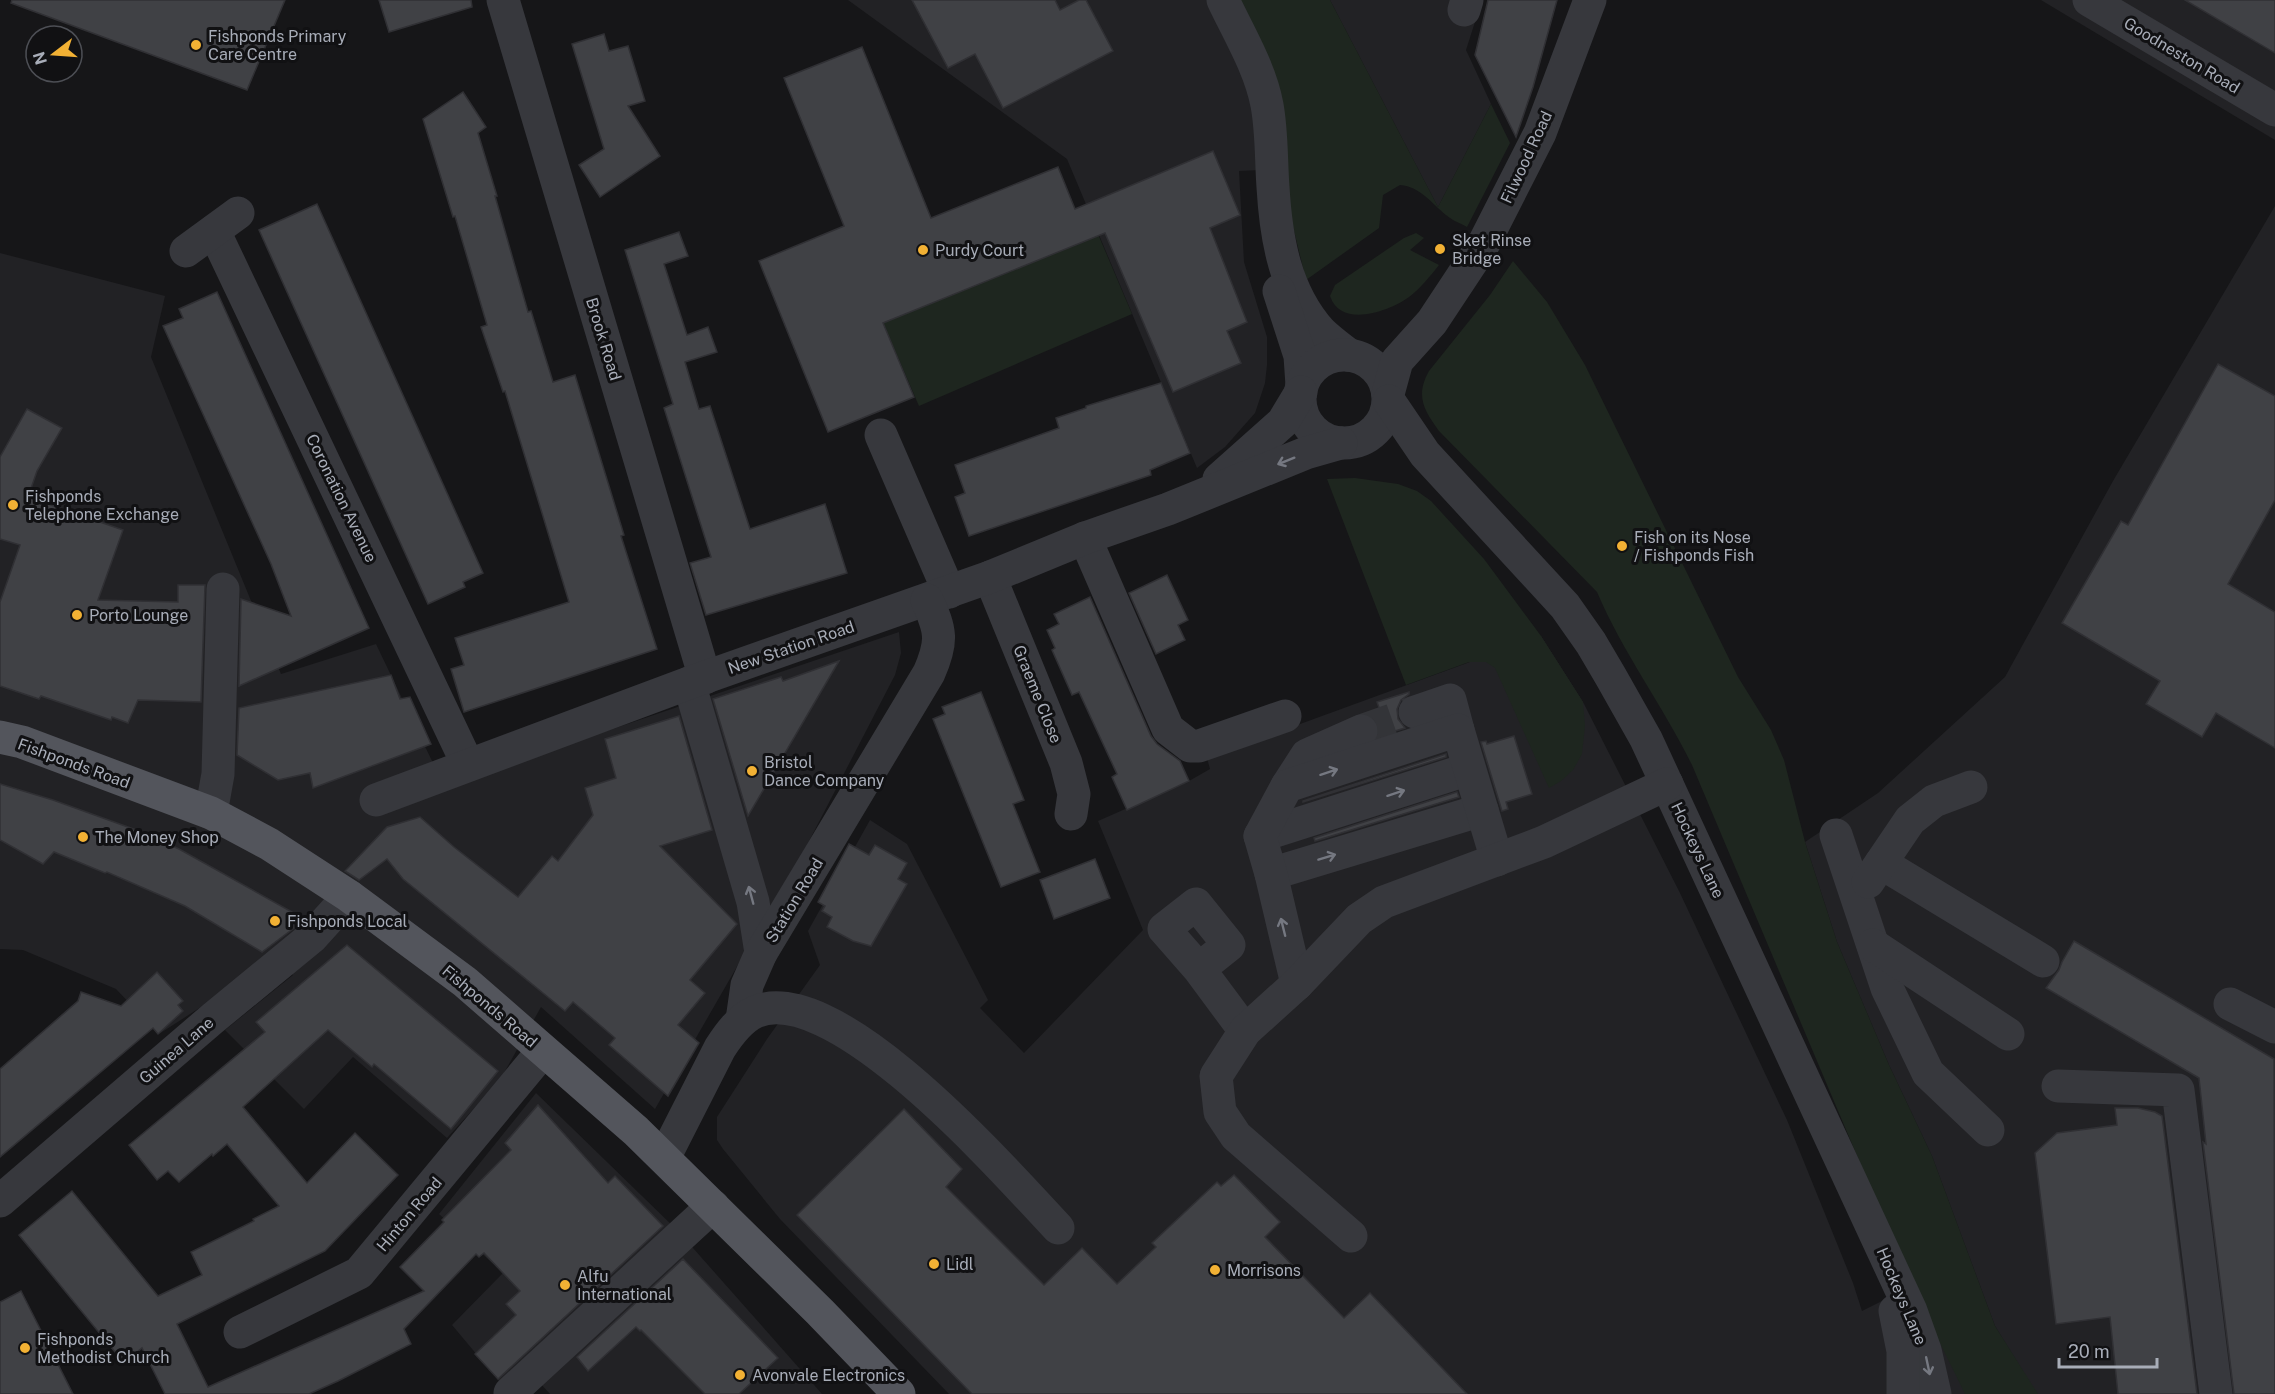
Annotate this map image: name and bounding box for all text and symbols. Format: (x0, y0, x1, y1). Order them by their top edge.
street label: Goodneston Road (2120, 13, 2243, 97)
north arrow (24, 24, 84, 84)
place label: Fishponds Primary Care Centre (208, 27, 347, 64)
marker: Fishponds Primary Care Centre (189, 38, 203, 52)
text: N (29, 49, 51, 67)
street label: Filwood Road (1497, 108, 1556, 206)
place label: Sket Rinse Bridge (1452, 231, 1531, 268)
place label: Purdy Court (935, 241, 1024, 260)
marker: Sket Rinse Bridge (1433, 242, 1447, 256)
marker: Purdy Court (916, 243, 930, 257)
street label: Brook Road (582, 295, 625, 383)
street label: Coronation Avenue (302, 431, 381, 565)
one-way arrow (1277, 456, 1295, 467)
place label: Fishponds Telephone Exchange (25, 487, 179, 524)
marker: Fishponds Telephone Exchange (6, 498, 20, 512)
place label: Fish on its Nose / Fishponds Fish (1634, 528, 1754, 565)
marker: Fish on its Nose / Fishponds Fish (1615, 539, 1629, 553)
place label: Porto Lounge (89, 606, 188, 625)
marker: Porto Lounge (70, 608, 84, 622)
street label: New Station Road (725, 617, 857, 678)
street label: Graeme Close (1009, 642, 1066, 746)
street label: Fishponds Road (15, 734, 133, 793)
place label: Bristol Dance Company (764, 753, 885, 790)
marker: Bristol Dance Company (745, 764, 759, 778)
one-way arrow (1319, 766, 1338, 777)
one-way arrow (1386, 787, 1405, 798)
street label: Hockeys Lane (1667, 799, 1728, 901)
place label: The Money Shop (95, 828, 219, 847)
marker: The Money Shop (76, 830, 90, 844)
one-way arrow (1317, 851, 1336, 862)
street label: Station Road (762, 855, 827, 946)
one-way arrow (745, 886, 756, 905)
place label: Fishponds Local (287, 912, 407, 931)
marker: Fishponds Local (268, 914, 282, 928)
one-way arrow (1276, 918, 1288, 937)
street label: Fishponds Road (438, 961, 541, 1052)
street label: Guinea Lane (135, 1013, 217, 1088)
street label: Hinton Road (373, 1173, 446, 1255)
street label: Hockeys Lane (1873, 1245, 1931, 1348)
place label: Lidl (946, 1255, 974, 1274)
marker: Lidl (927, 1257, 941, 1271)
place label: Morrisons (1227, 1261, 1301, 1280)
marker: Morrisons (1208, 1263, 1222, 1277)
place label: Alfu International (577, 1267, 672, 1304)
marker: Alfu International (558, 1278, 572, 1292)
place label: Fishponds Methodist Church (37, 1330, 169, 1367)
scale bar (2059, 1331, 2156, 1369)
marker: Fishponds Methodist Church (18, 1341, 32, 1355)
text: 20 m (2068, 1341, 2110, 1362)
one-way arrow (1923, 1356, 1935, 1375)
place label: Avonvale Electronics (752, 1366, 905, 1385)
marker: Avonvale Electronics (733, 1368, 747, 1382)

